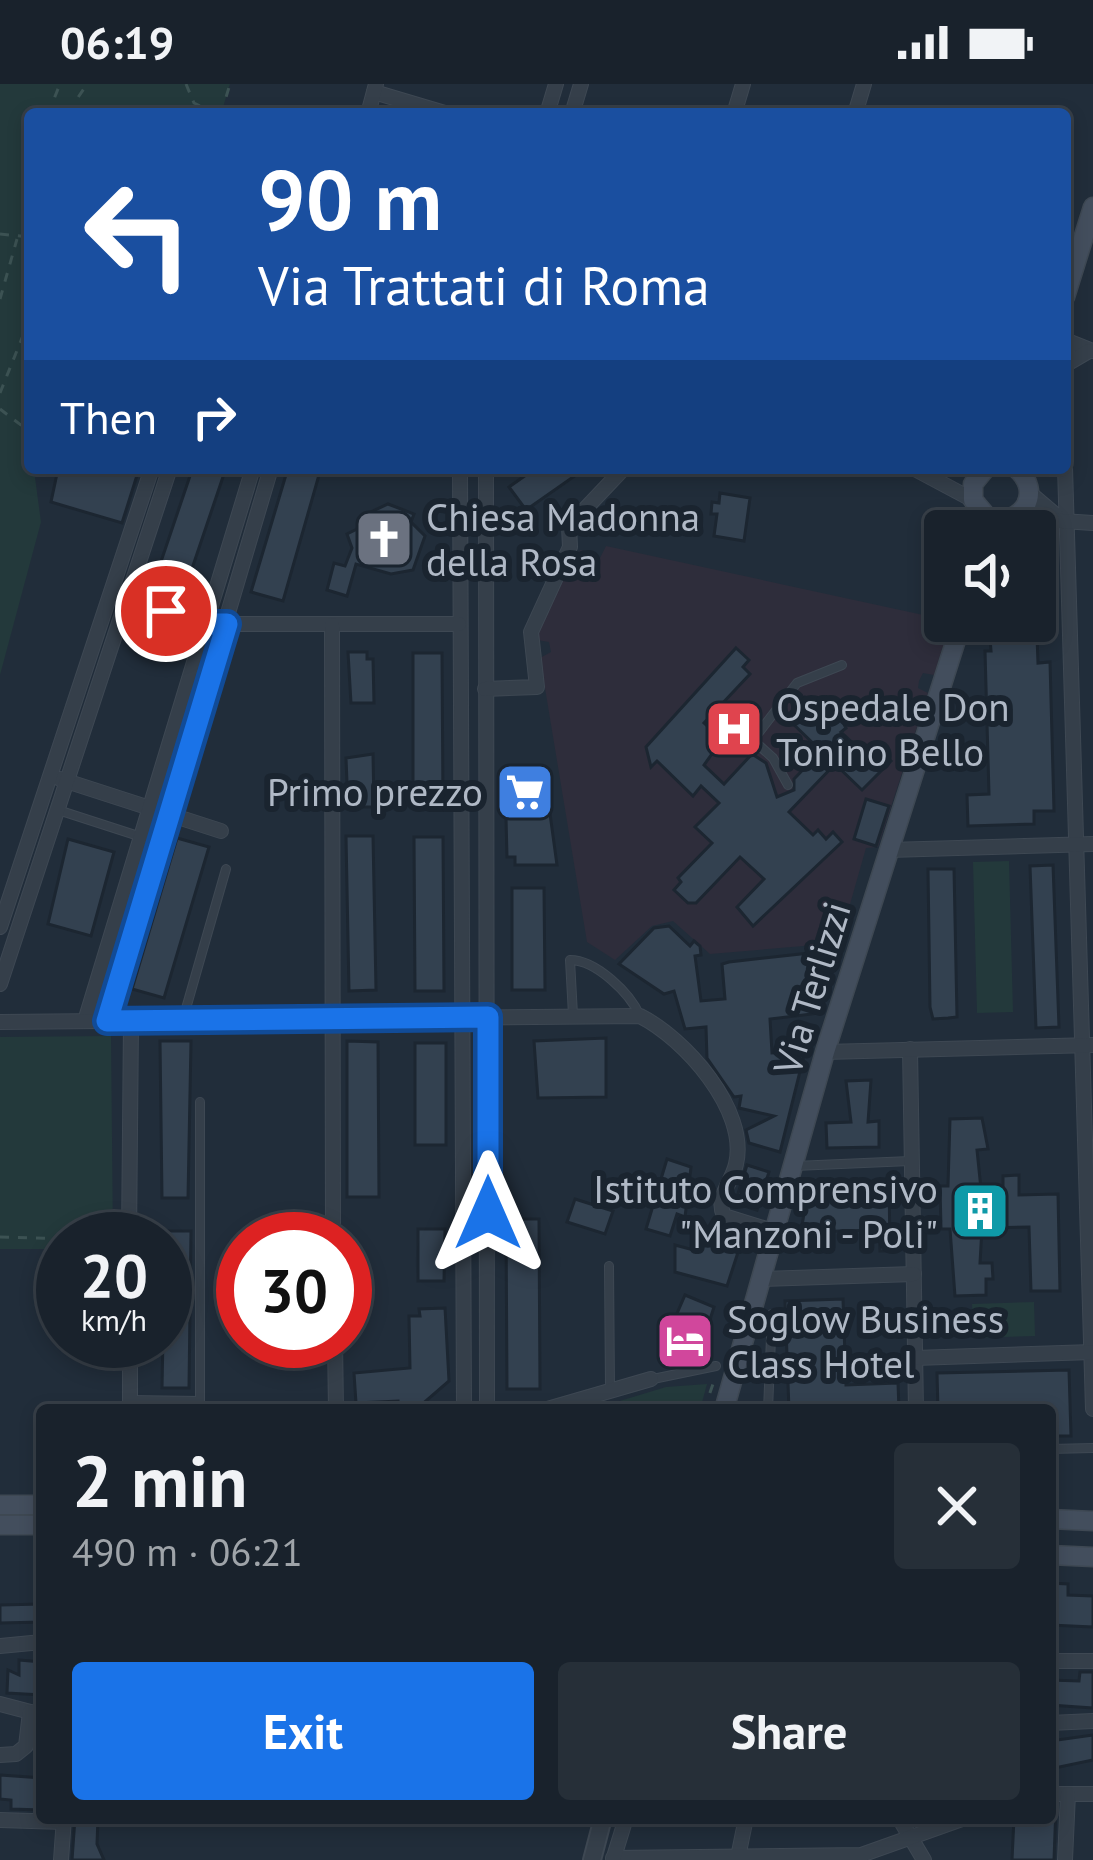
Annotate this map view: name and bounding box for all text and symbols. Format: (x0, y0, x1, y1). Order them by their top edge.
text: 06:19 (60, 13, 174, 71)
text: 90 m (258, 144, 442, 253)
icon: left (60, 156, 216, 312)
text: Via Trattati di Roma (258, 250, 710, 320)
icon: right (181, 384, 247, 450)
text: Then (60, 388, 157, 446)
place label: Chiesa Madonna della Rosa (426, 491, 700, 587)
church icon: Chiesa Madonna della Rosa (353, 508, 415, 570)
map controls (924, 510, 1056, 642)
button: sound (924, 510, 1056, 642)
pin (115, 560, 217, 662)
icon: arrive (133, 578, 199, 644)
place label: Ospedale Don Tonino Bello (776, 681, 1010, 777)
hospital icon: Ospedale Don Tonino Bello (703, 698, 765, 760)
supermarket icon: Primo prezzo (494, 761, 556, 823)
place label: Primo prezzo (267, 766, 483, 817)
street label: Via Terlizzi (761, 895, 862, 1081)
position arrow (425, 1150, 551, 1276)
place label: Istituto Comprensivo "Manzoni - Poli" (593, 1163, 938, 1259)
building icon: Istituto Comprensivo "Manzoni - Poli" (949, 1180, 1011, 1242)
speed limit sign: 30 (216, 1212, 372, 1368)
text: 20 (80, 1236, 148, 1314)
place label: Soglow Business Class Hotel (727, 1293, 1004, 1389)
text: km/h (81, 1300, 147, 1339)
hotel icon: Soglow Business Class Hotel (654, 1310, 716, 1372)
text: 2 min (72, 1434, 248, 1527)
button: close (894, 1443, 1020, 1569)
text: 490 m · 06:21 (72, 1526, 303, 1577)
button: Exit (72, 1662, 534, 1800)
button: Share (558, 1662, 1020, 1800)

